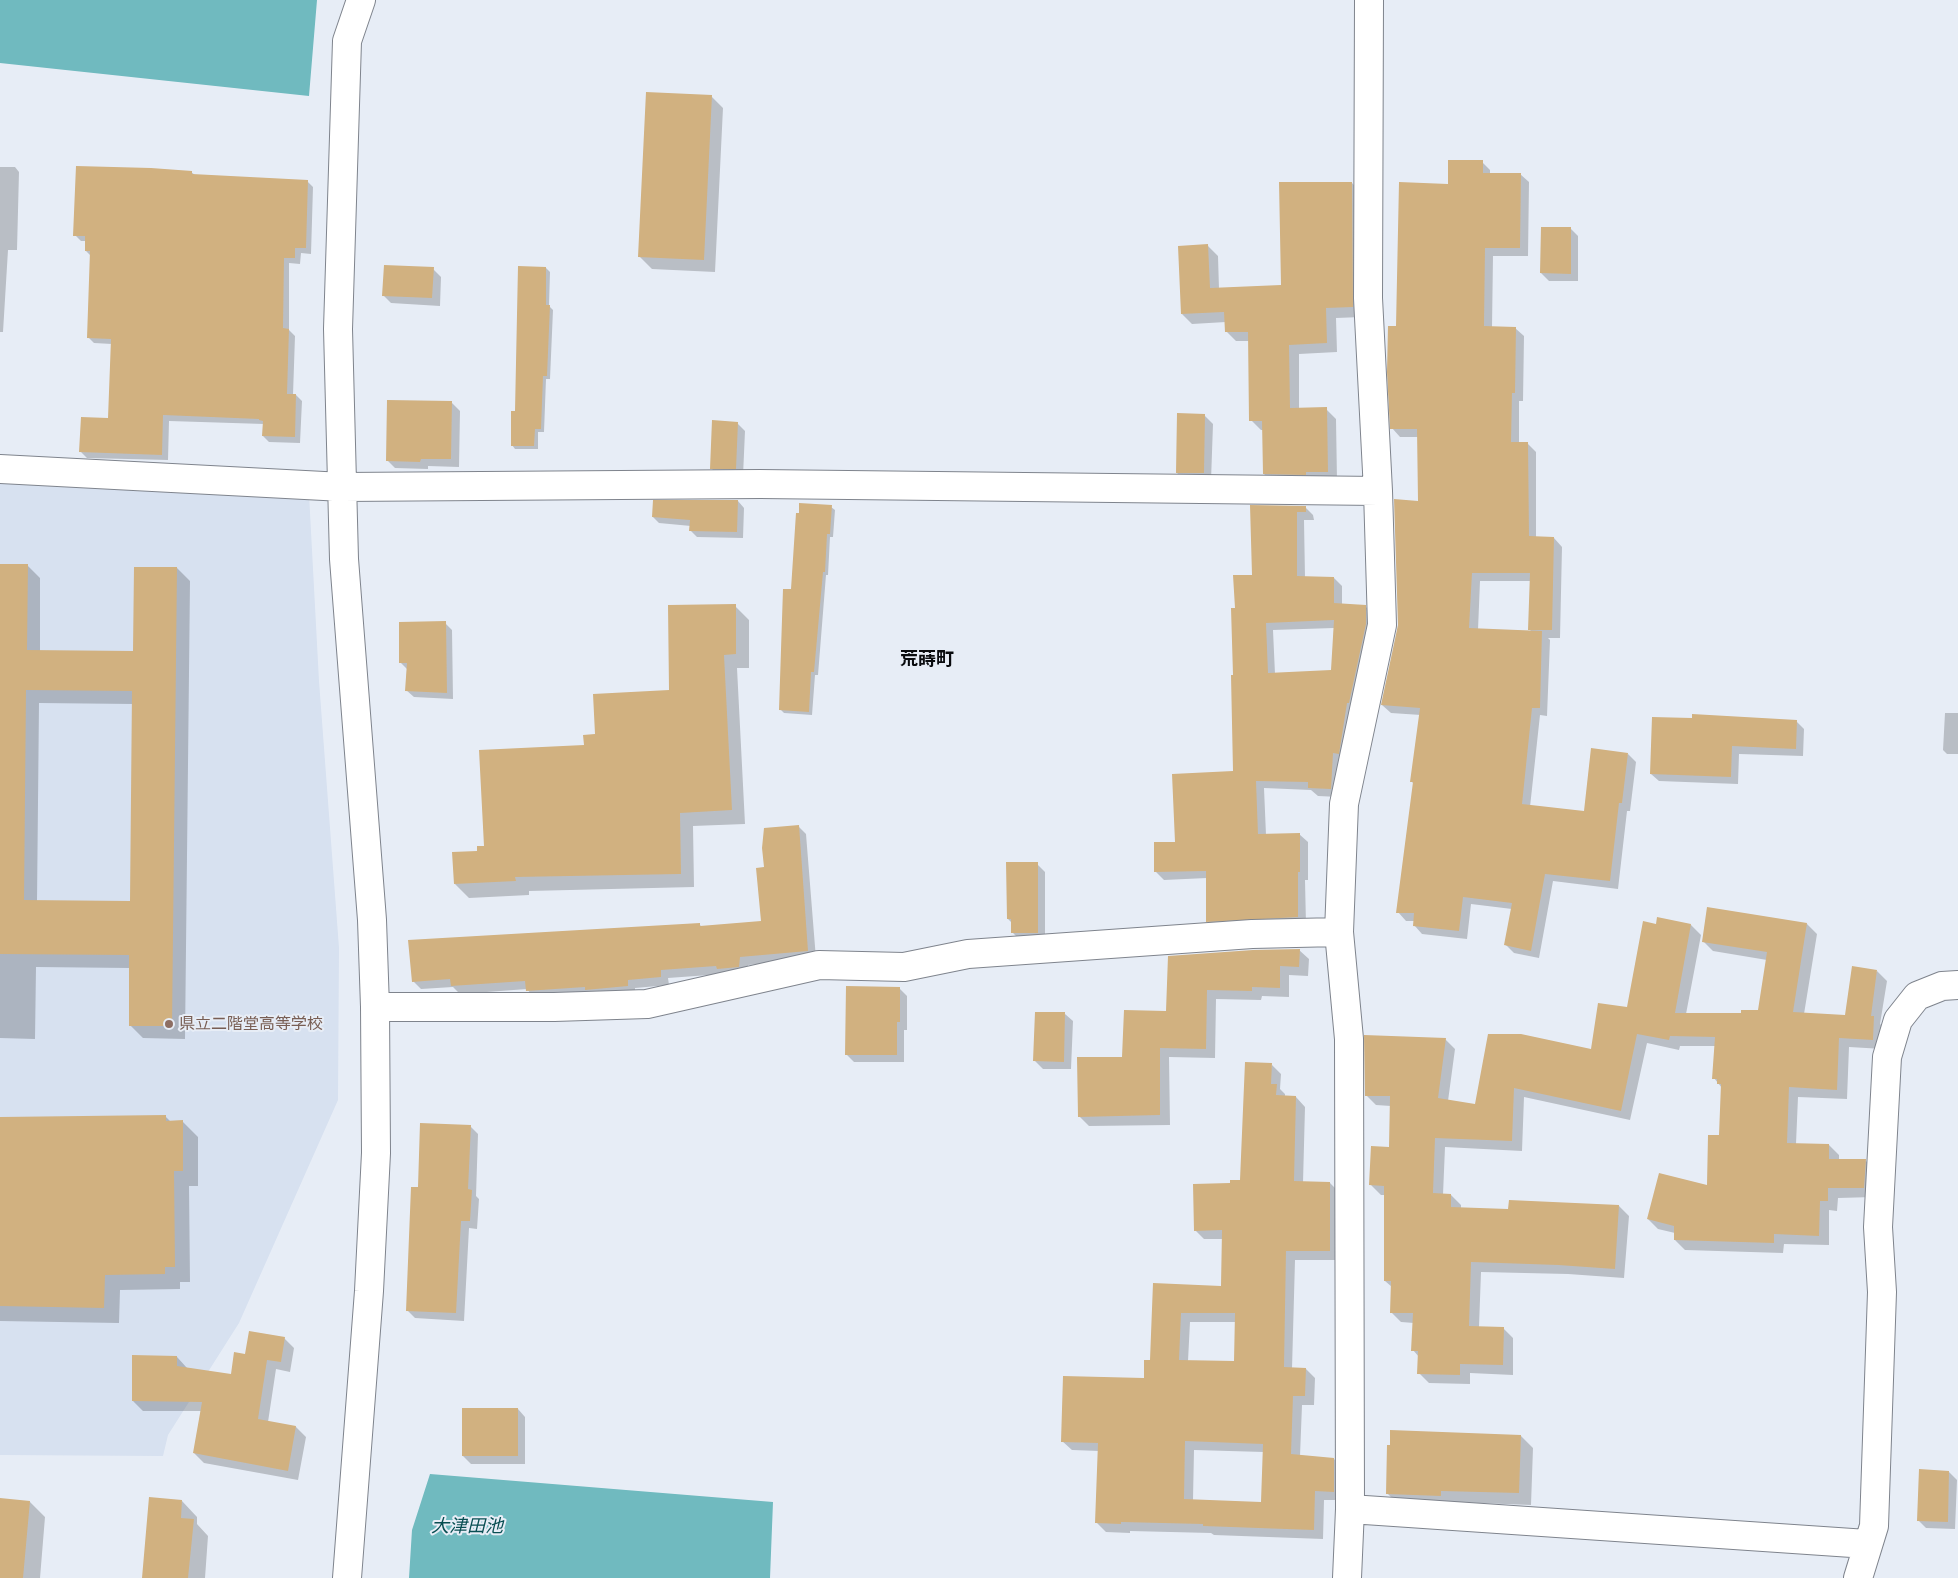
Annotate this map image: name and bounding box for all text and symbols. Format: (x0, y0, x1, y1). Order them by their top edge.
district label: 荒蒔町 (900, 649, 954, 671)
place label: 県立二階堂高等学校 (179, 1014, 323, 1034)
marker: 県立二階堂高等学校 (163, 1018, 175, 1030)
water label: 大津田池 (431, 1516, 503, 1538)

